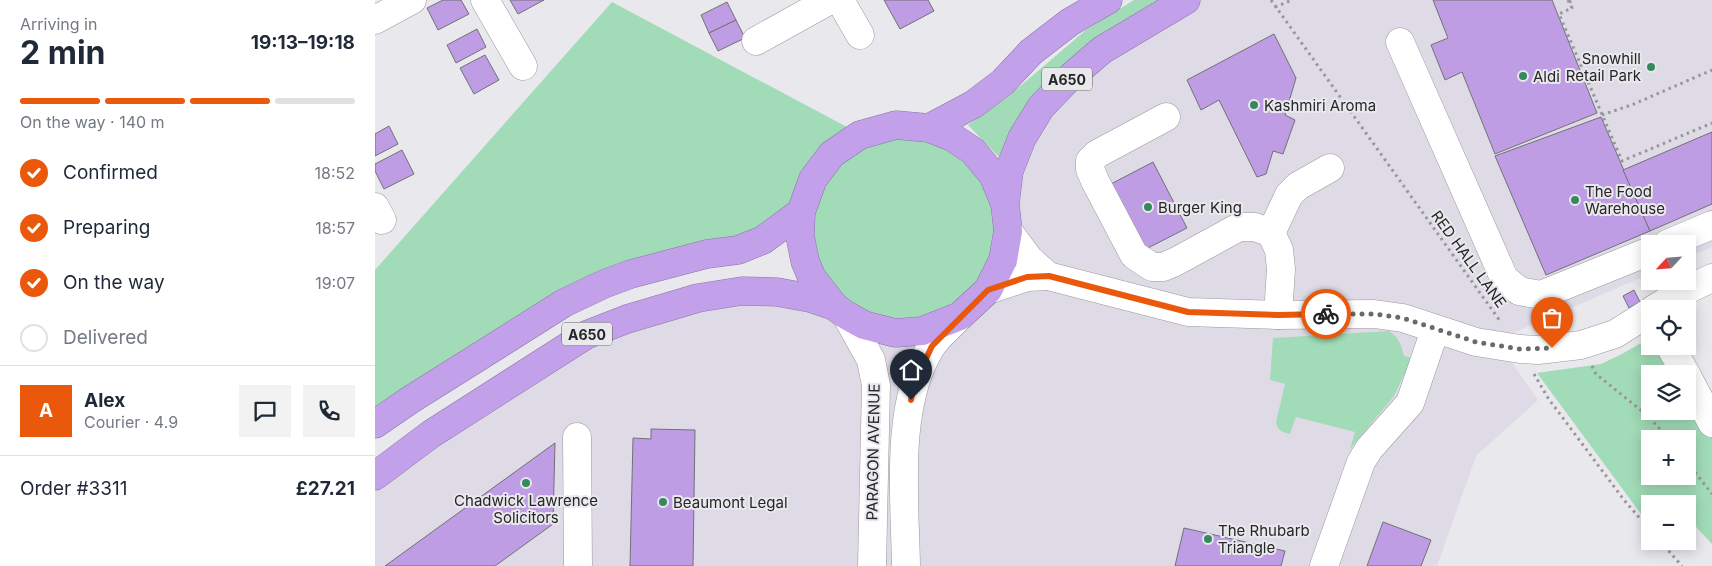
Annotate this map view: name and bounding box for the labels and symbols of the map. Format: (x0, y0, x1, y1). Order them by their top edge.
place label: Snowhill Retail Park (1566, 49, 1642, 85)
marker: Snowhill Retail Park (1645, 61, 1657, 73)
place label: Aldi (1533, 67, 1560, 86)
road number: A650 (1042, 68, 1092, 90)
marker: Aldi (1517, 70, 1529, 82)
place label: Kashmiri Aroma (1264, 96, 1376, 115)
marker: Kashmiri Aroma (1248, 99, 1260, 111)
place label: The Food Warehouse (1585, 182, 1665, 218)
marker: The Food Warehouse (1569, 194, 1581, 206)
place label: Burger King (1158, 198, 1242, 217)
marker: Burger King (1142, 201, 1154, 213)
street label: RED HALL LANE (1427, 207, 1511, 311)
north arrow (1641, 235, 1696, 290)
courier (1301, 289, 1351, 339)
pin (1531, 297, 1573, 348)
road number: A650 (562, 322, 612, 346)
pin (890, 349, 932, 400)
street label: PARAGON AVENUE (862, 384, 884, 520)
marker: Chadwick Lawrence Solicitors (520, 477, 532, 489)
place label: Chadwick Lawrence Solicitors (454, 491, 598, 527)
place label: Beaumont Legal (673, 493, 788, 512)
marker: Beaumont Legal (657, 496, 669, 508)
place label: The Rhubarb Triangle (1218, 521, 1310, 557)
marker: The Rhubarb Triangle (1202, 533, 1214, 545)

